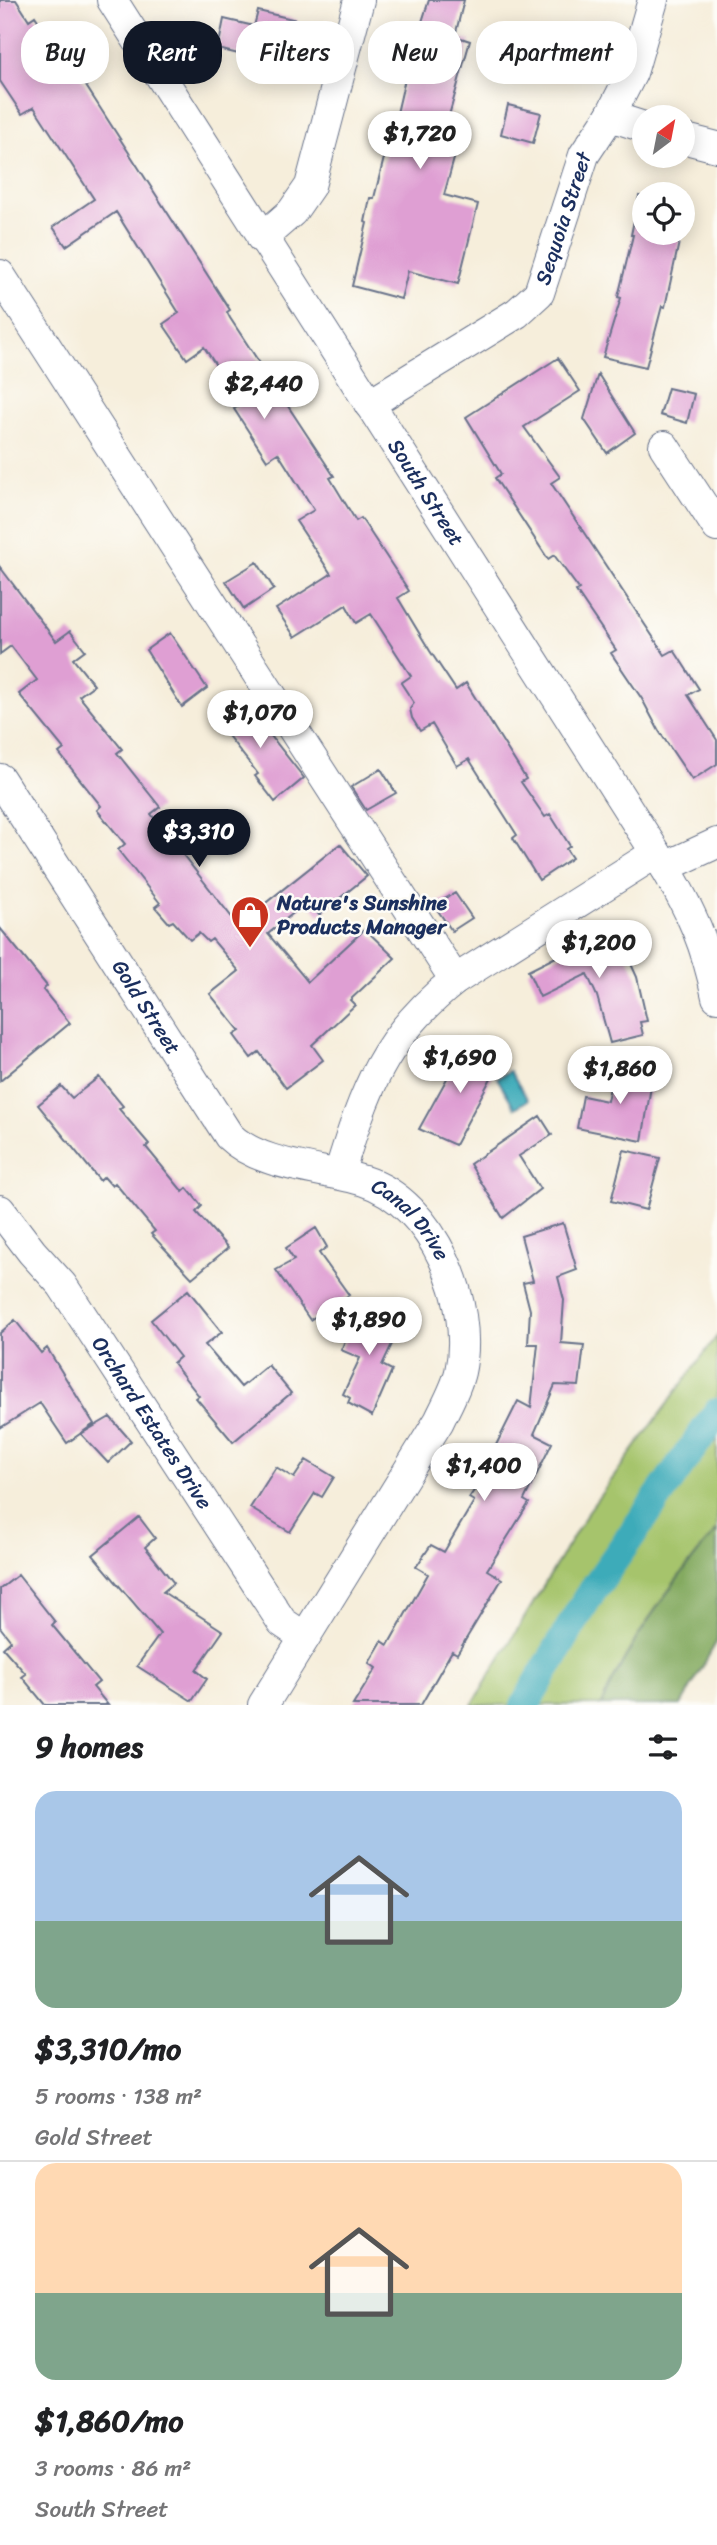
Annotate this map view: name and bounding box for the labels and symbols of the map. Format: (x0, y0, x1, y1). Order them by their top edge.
north arrow (632, 105, 695, 168)
pin: $1,720 (363, 111, 477, 171)
street label: Sequoia Street (524, 145, 603, 290)
pin: $2,440 (207, 362, 321, 421)
street label: South Street (377, 431, 475, 554)
pin: $1,070 (203, 690, 317, 750)
pin: $3,310 (142, 810, 256, 869)
place label: Nature's Sunshine Products Manager (276, 884, 448, 946)
shop icon: Nature's Sunshine Products Manager (229, 894, 271, 949)
pin: $1,200 (542, 920, 656, 980)
street label: Gold Street (101, 952, 191, 1063)
pin: $1,690 (403, 1036, 517, 1095)
pin: $1,860 (563, 1046, 677, 1106)
street label: Canal Drive (365, 1167, 461, 1267)
pin: $1,890 (312, 1298, 426, 1357)
street label: Orchard Estates Drive (81, 1328, 223, 1518)
pin: $1,400 (427, 1444, 541, 1503)

